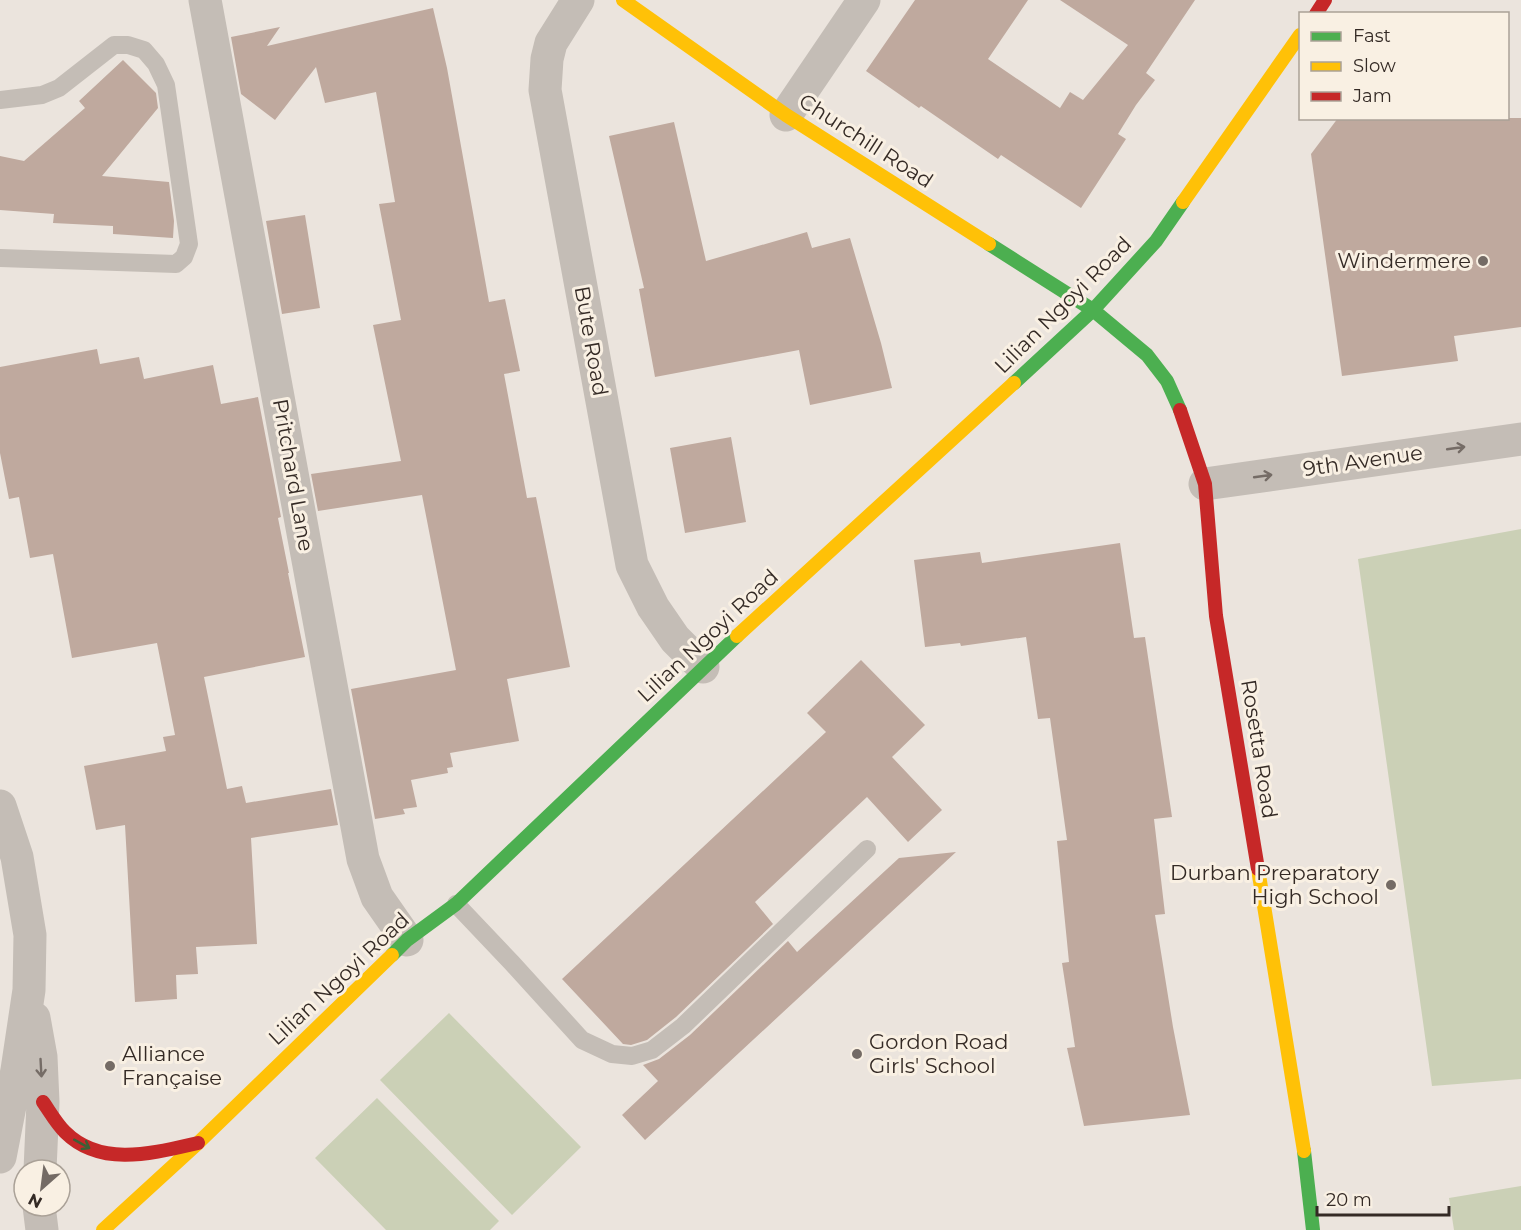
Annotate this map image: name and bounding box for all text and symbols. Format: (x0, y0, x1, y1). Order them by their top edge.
legend (1299, 12, 1509, 120)
text: Fast (1353, 25, 1391, 47)
text: Slow (1353, 55, 1396, 77)
text: Jam (1352, 85, 1392, 107)
street label: Churchill Road (795, 88, 938, 193)
street label: Lilian Ngoyi Road (989, 231, 1136, 378)
place label: Windermere (1337, 248, 1471, 273)
marker: Windermere (1476, 254, 1490, 268)
street label: Bute Road (570, 284, 613, 398)
street label: Pritchard Lane (268, 397, 319, 553)
street label: 9th Avenue (1302, 440, 1424, 481)
one-way arrow (1446, 443, 1466, 454)
one-way arrow (1253, 470, 1273, 481)
street label: Lilian Ngoyi Road (632, 564, 783, 707)
street label: Rosetta Road (1236, 678, 1283, 820)
place label: Durban Preparatory High School (1170, 860, 1380, 909)
marker: Durban Preparatory High School (1384, 878, 1398, 892)
street label: Lilian Ngoyi Road (263, 907, 414, 1050)
place label: Gordon Road Girls' School (869, 1029, 1009, 1078)
place label: Alliance Française (122, 1041, 222, 1090)
marker: Gordon Road Girls' School (850, 1047, 864, 1061)
one-way arrow (36, 1058, 47, 1078)
marker: Alliance Française (103, 1059, 117, 1073)
one-way arrow (73, 1138, 90, 1150)
north arrow (12, 1158, 72, 1218)
scale bar (1317, 1179, 1449, 1217)
text: N (25, 1189, 45, 1212)
text: 20 m (1326, 1189, 1372, 1211)

